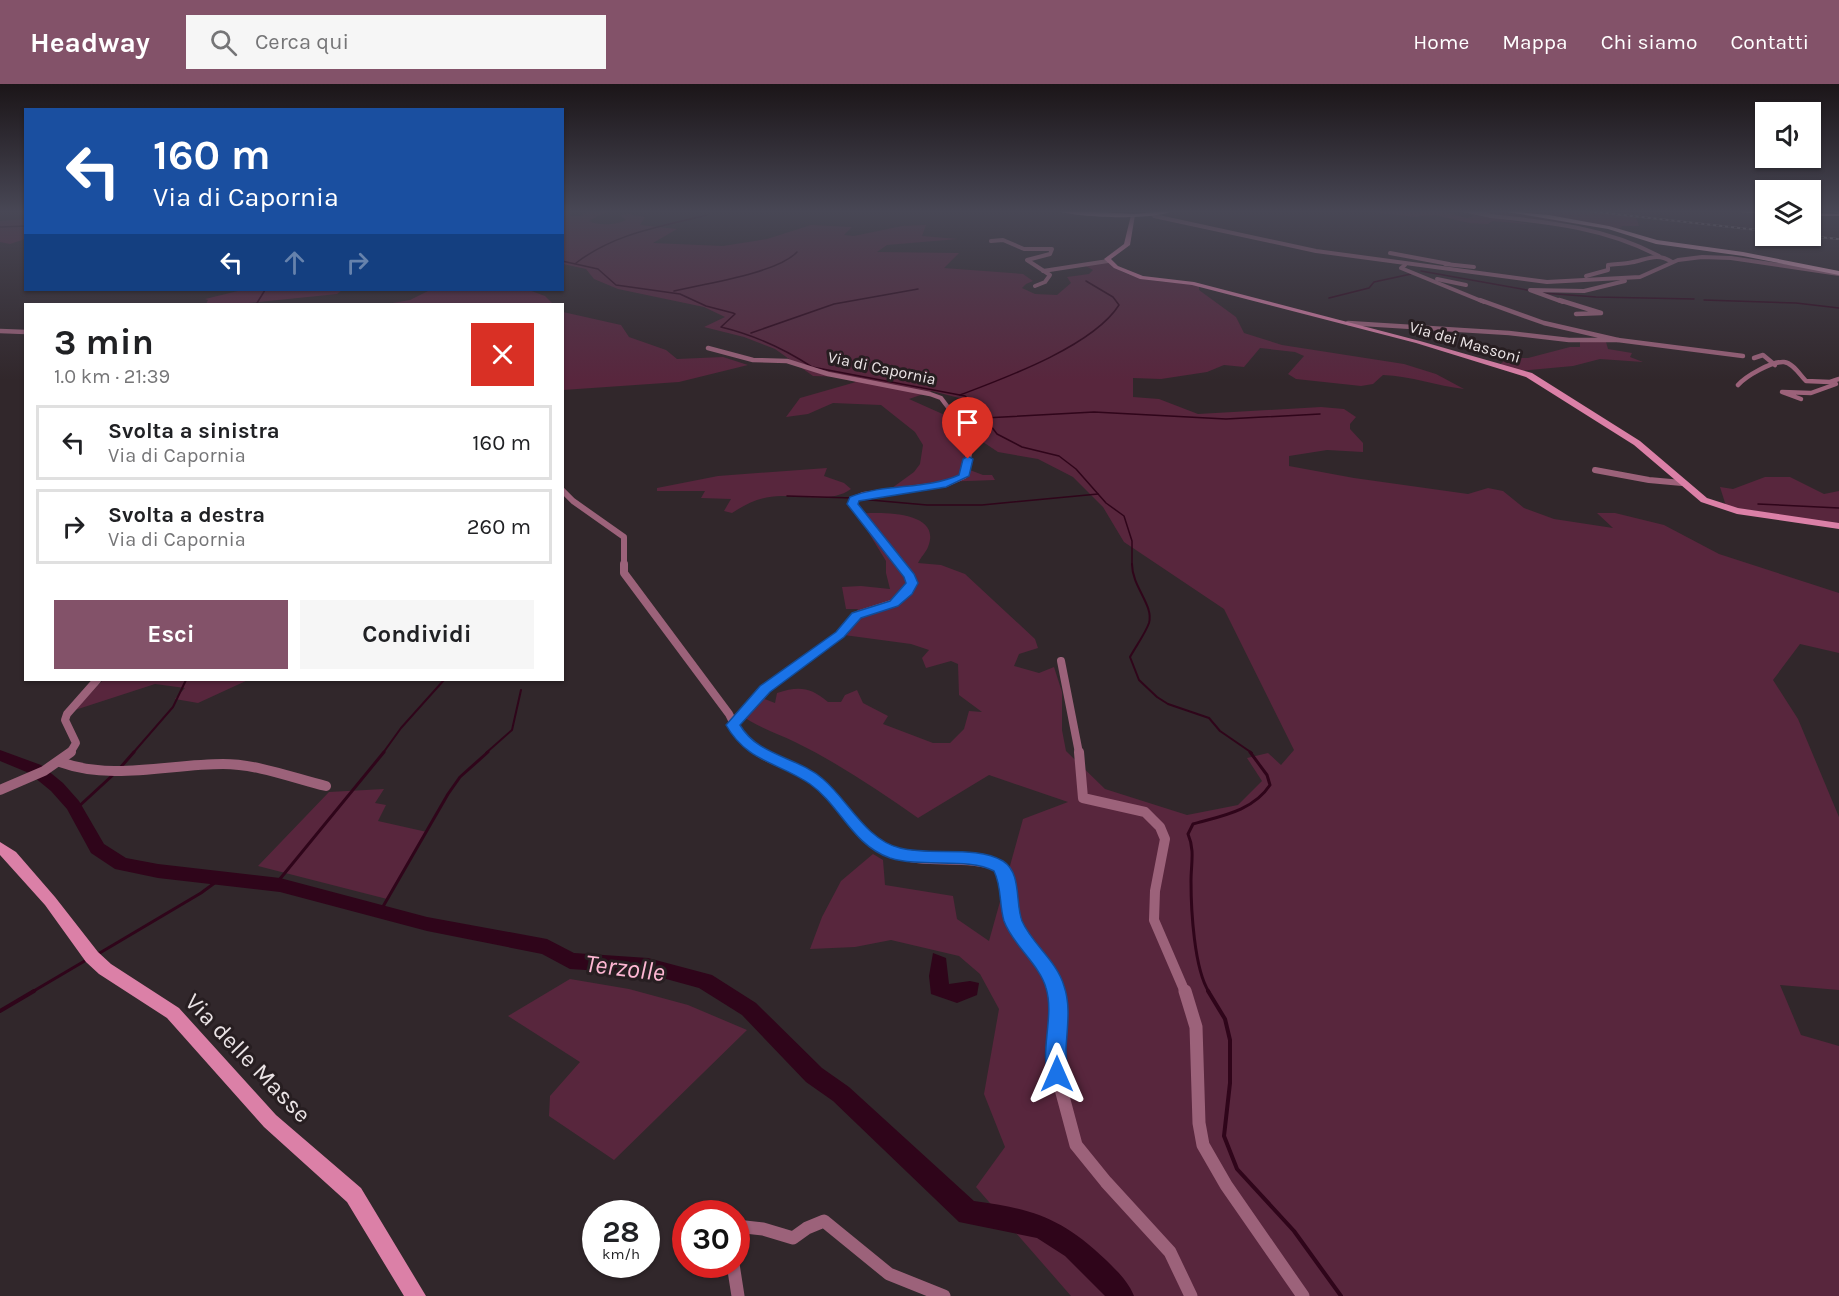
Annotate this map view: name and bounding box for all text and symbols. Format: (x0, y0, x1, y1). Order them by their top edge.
search box (186, 15, 606, 69)
text: Headway (30, 26, 150, 59)
icon: search (207, 26, 240, 59)
text: Cerca qui (255, 29, 349, 55)
text: Home (1413, 30, 1469, 54)
text: Mappa (1502, 30, 1568, 54)
text: Chi siamo (1601, 30, 1697, 54)
text: Contatti (1730, 30, 1809, 54)
map controls (1755, 102, 1821, 246)
button: sound (1755, 102, 1821, 168)
text: 160 m (153, 130, 271, 180)
icon: left (54, 132, 132, 210)
button: layers (1755, 180, 1821, 246)
text: Via di Capornia (153, 181, 339, 213)
icon: left (215, 246, 248, 279)
icon: ahead (278, 246, 311, 279)
icon: right (341, 246, 374, 279)
street label: Via dei Massoni (1407, 317, 1523, 367)
text: 3 min (54, 321, 154, 363)
button: close (471, 323, 534, 386)
street label: Via di Capornia (826, 347, 938, 389)
text: 1.0 km · 21:39 (54, 365, 170, 388)
pin (942, 397, 993, 459)
icon: arrive (951, 406, 984, 439)
text: Svolta a sinistra (108, 418, 280, 444)
icon: left (57, 426, 90, 459)
text: 160 m (472, 430, 531, 456)
text: Via di Capornia (108, 444, 246, 467)
text: Svolta a destra (108, 502, 265, 528)
icon: right (57, 510, 90, 543)
text: 260 m (467, 514, 531, 540)
text: Via di Capornia (108, 528, 246, 551)
button: Esci (54, 600, 288, 669)
button: Condividi (300, 600, 534, 669)
water label: Terzolle (583, 948, 667, 988)
street label: Via delle Masse (179, 988, 317, 1128)
position arrow (1025, 1042, 1089, 1106)
speed limit sign: 30 (672, 1200, 750, 1278)
text: 28 (602, 1214, 640, 1250)
text: km/h (602, 1245, 640, 1263)

